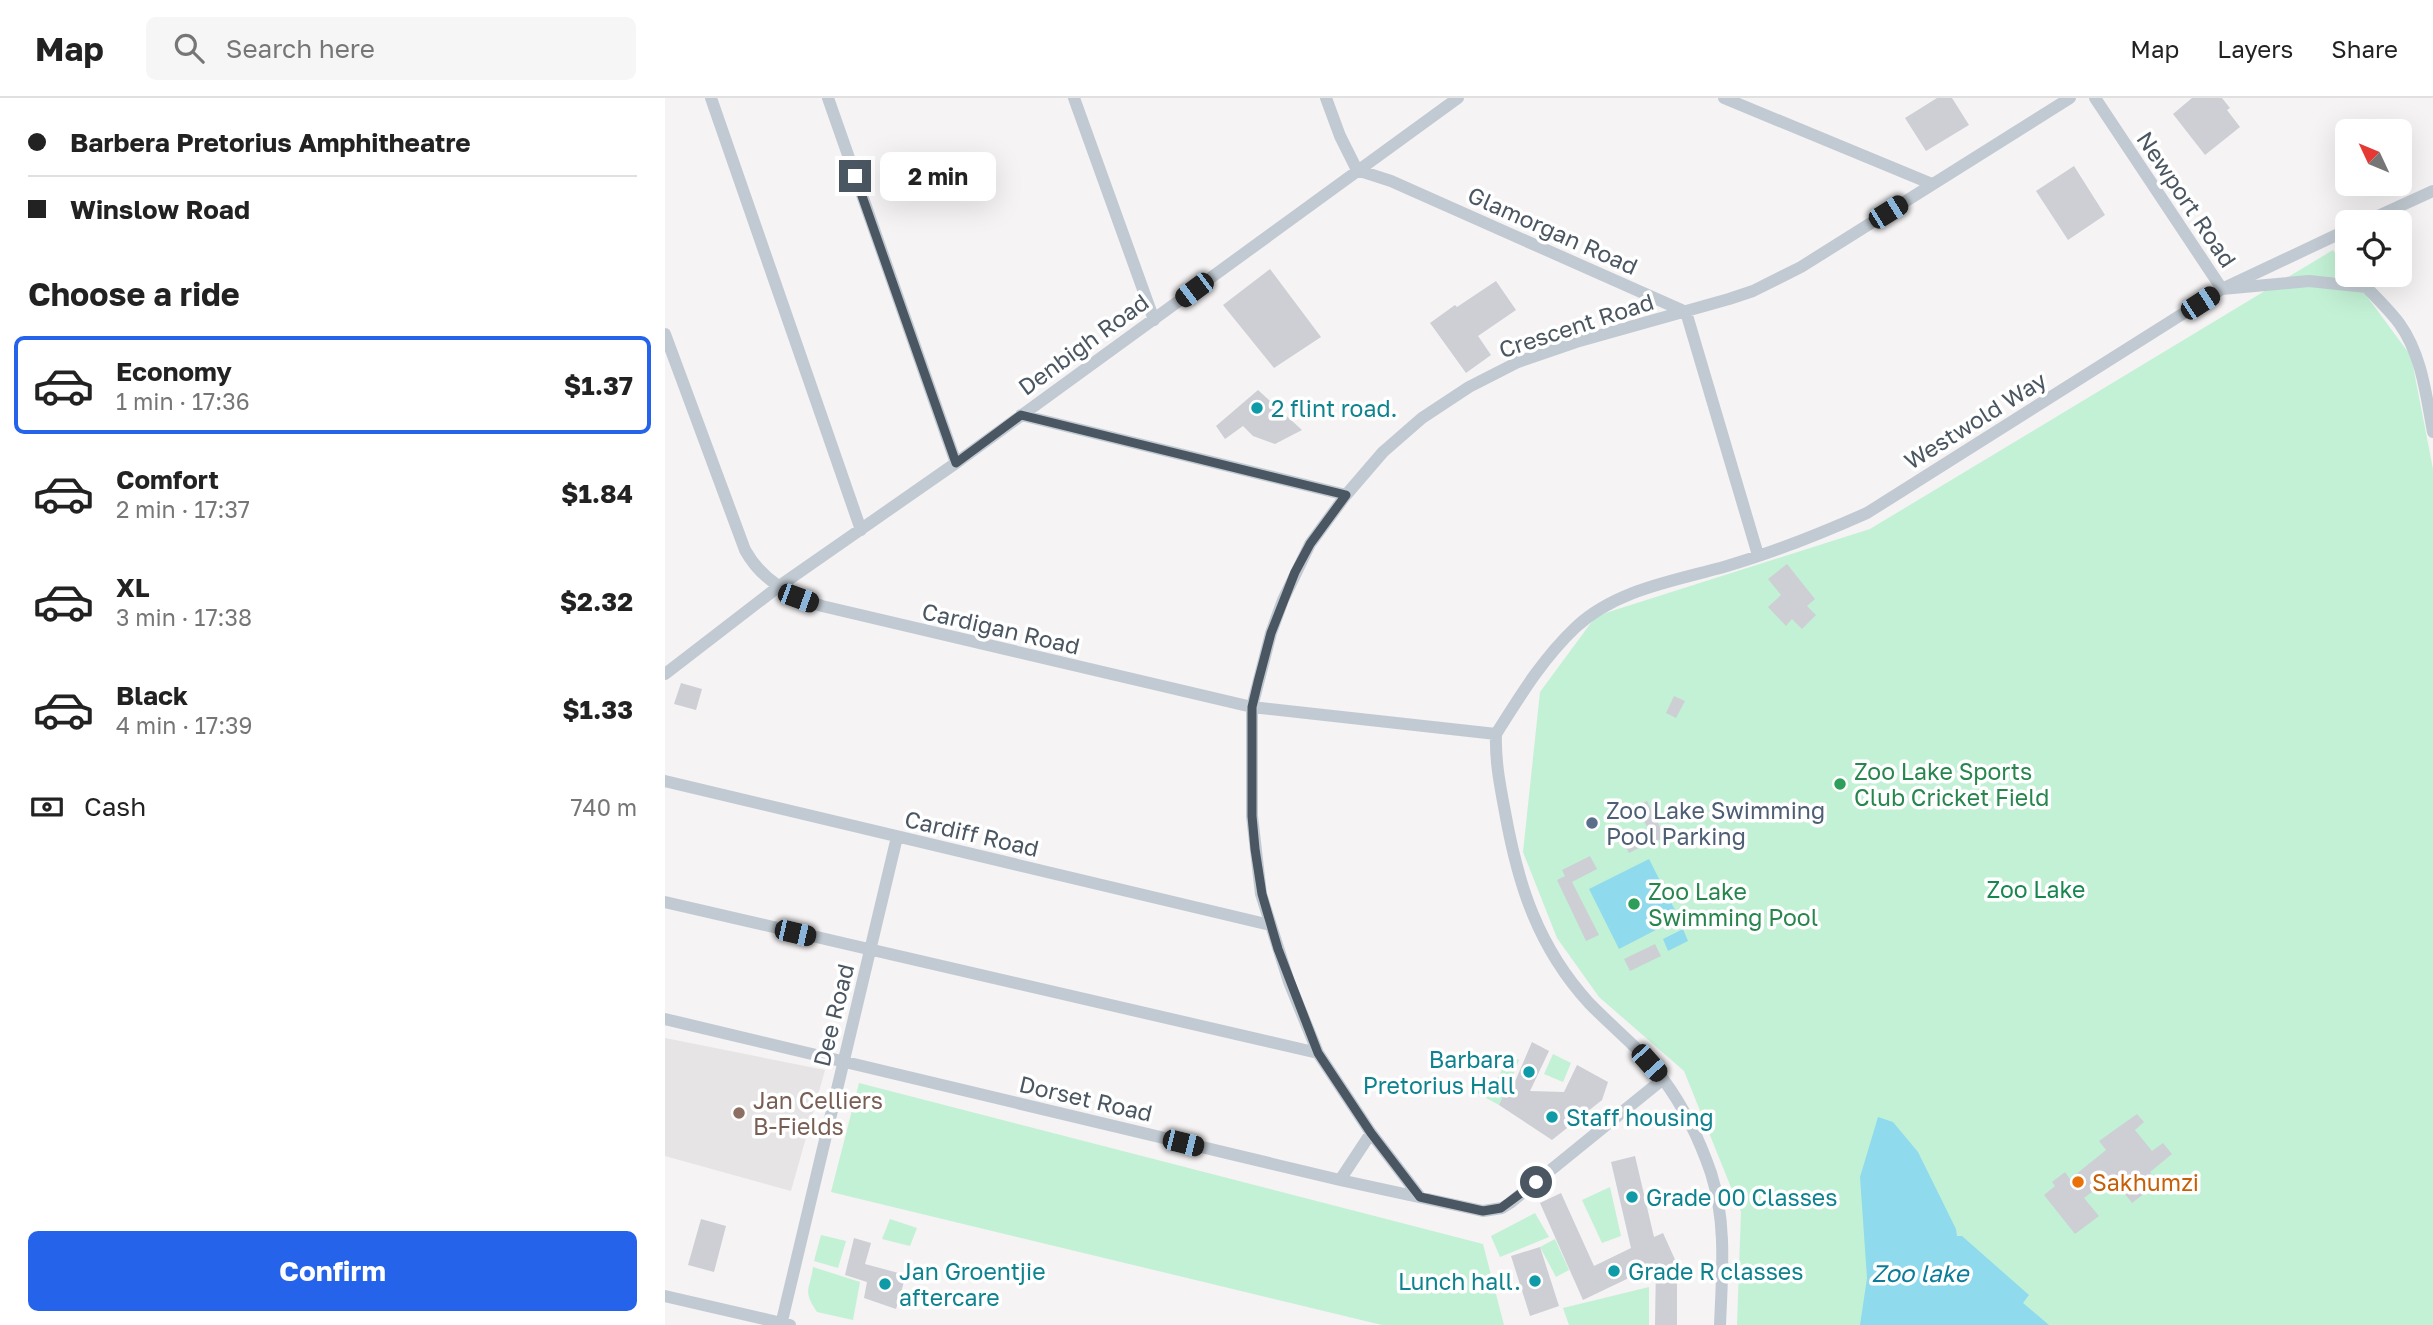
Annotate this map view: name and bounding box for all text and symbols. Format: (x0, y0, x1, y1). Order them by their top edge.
search box (146, 17, 636, 80)
text: Map (35, 29, 104, 68)
icon: search (170, 29, 208, 67)
text: Search here (226, 33, 375, 64)
text: Map (2130, 34, 2179, 63)
text: Layers (2217, 34, 2293, 63)
text: Share (2331, 34, 2398, 63)
north arrow (2335, 119, 2411, 196)
map controls (2335, 119, 2412, 287)
street label: Newport Road (2131, 126, 2243, 272)
text: Barbera Pretorius Amphitheatre (70, 127, 470, 158)
callout: 2 min (879, 152, 995, 200)
route end (839, 160, 871, 192)
text: 2 min (908, 162, 968, 190)
street label: Glamorgan Road (1464, 180, 1642, 280)
car (1865, 192, 1912, 232)
text: Winslow Road (70, 194, 250, 225)
button: locate (2335, 210, 2412, 287)
car (1171, 269, 1218, 311)
text: Choose a ride (28, 275, 240, 313)
car (2177, 283, 2224, 323)
street label: Denbigh Road (1012, 287, 1154, 401)
street label: Crescent Road (1495, 287, 1657, 363)
icon: car (32, 354, 95, 417)
text: Economy (116, 356, 232, 387)
street label: Westwold Way (1899, 365, 2051, 475)
text: $1.37 (564, 370, 633, 401)
text: 1 min · 17:36 (116, 387, 250, 415)
place label: 2 flint road. (1271, 394, 1397, 422)
marker: 2 flint road. (1249, 400, 1265, 416)
icon: car (32, 462, 95, 525)
text: Comfort (116, 464, 219, 495)
text: $1.84 (561, 478, 633, 509)
text: 2 min · 17:37 (116, 495, 250, 523)
icon: car (32, 570, 95, 633)
text: XL (116, 572, 150, 603)
car (775, 581, 822, 615)
text: $2.32 (560, 586, 633, 617)
street label: Cardigan Road (919, 596, 1083, 660)
text: 3 min · 17:38 (116, 603, 252, 631)
icon: car (32, 678, 95, 741)
text: Black (116, 680, 188, 711)
text: $1.33 (562, 694, 633, 725)
text: 4 min · 17:39 (116, 711, 252, 739)
place label: Zoo Lake Sports Club Cricket Field (1854, 757, 2049, 811)
marker: Zoo Lake Sports Club Cricket Field (1832, 776, 1848, 792)
icon: cash (28, 788, 66, 826)
text: Cash (84, 791, 146, 822)
text: 740 m (570, 793, 637, 821)
place label: Zoo Lake Swimming Pool Parking (1606, 796, 1825, 850)
street label: Cardiff Road (902, 804, 1042, 862)
marker: Zoo Lake Swimming Pool Parking (1584, 815, 1600, 831)
park label: Zoo Lake (1987, 875, 2085, 903)
place label: Zoo Lake Swimming Pool (1648, 877, 1818, 931)
marker: Zoo Lake Swimming Pool (1626, 896, 1642, 912)
car (773, 918, 818, 948)
street label: Dee Road (807, 961, 859, 1069)
car (1628, 1040, 1671, 1086)
place label: Barbara Pretorius Hall (1363, 1045, 1515, 1099)
marker: Barbara Pretorius Hall (1521, 1064, 1537, 1080)
street label: Dorset Road (1017, 1069, 1155, 1127)
place label: Jan Celliers B-Fields (753, 1086, 883, 1140)
place label: Staff housing (1566, 1103, 1714, 1131)
marker: Jan Celliers B-Fields (731, 1105, 747, 1121)
marker: Staff housing (1544, 1109, 1560, 1125)
car (1161, 1128, 1206, 1158)
route start (1520, 1166, 1552, 1198)
place label: Sakhumzi (2092, 1168, 2199, 1196)
marker: Sakhumzi (2070, 1174, 2086, 1190)
place label: Grade 00 Classes (1646, 1183, 1837, 1211)
marker: Grade 00 Classes (1624, 1189, 1640, 1205)
button: Confirm (28, 1231, 637, 1311)
place label: Jan Groentjie aftercare (899, 1257, 1046, 1311)
place label: Grade R classes (1628, 1257, 1803, 1285)
water label: Zoo lake (1872, 1258, 1971, 1287)
marker: Grade R classes (1606, 1263, 1622, 1279)
place label: Lunch hall. (1398, 1267, 1521, 1295)
marker: Lunch hall. (1527, 1273, 1543, 1289)
marker: Jan Groentjie aftercare (877, 1276, 893, 1292)

